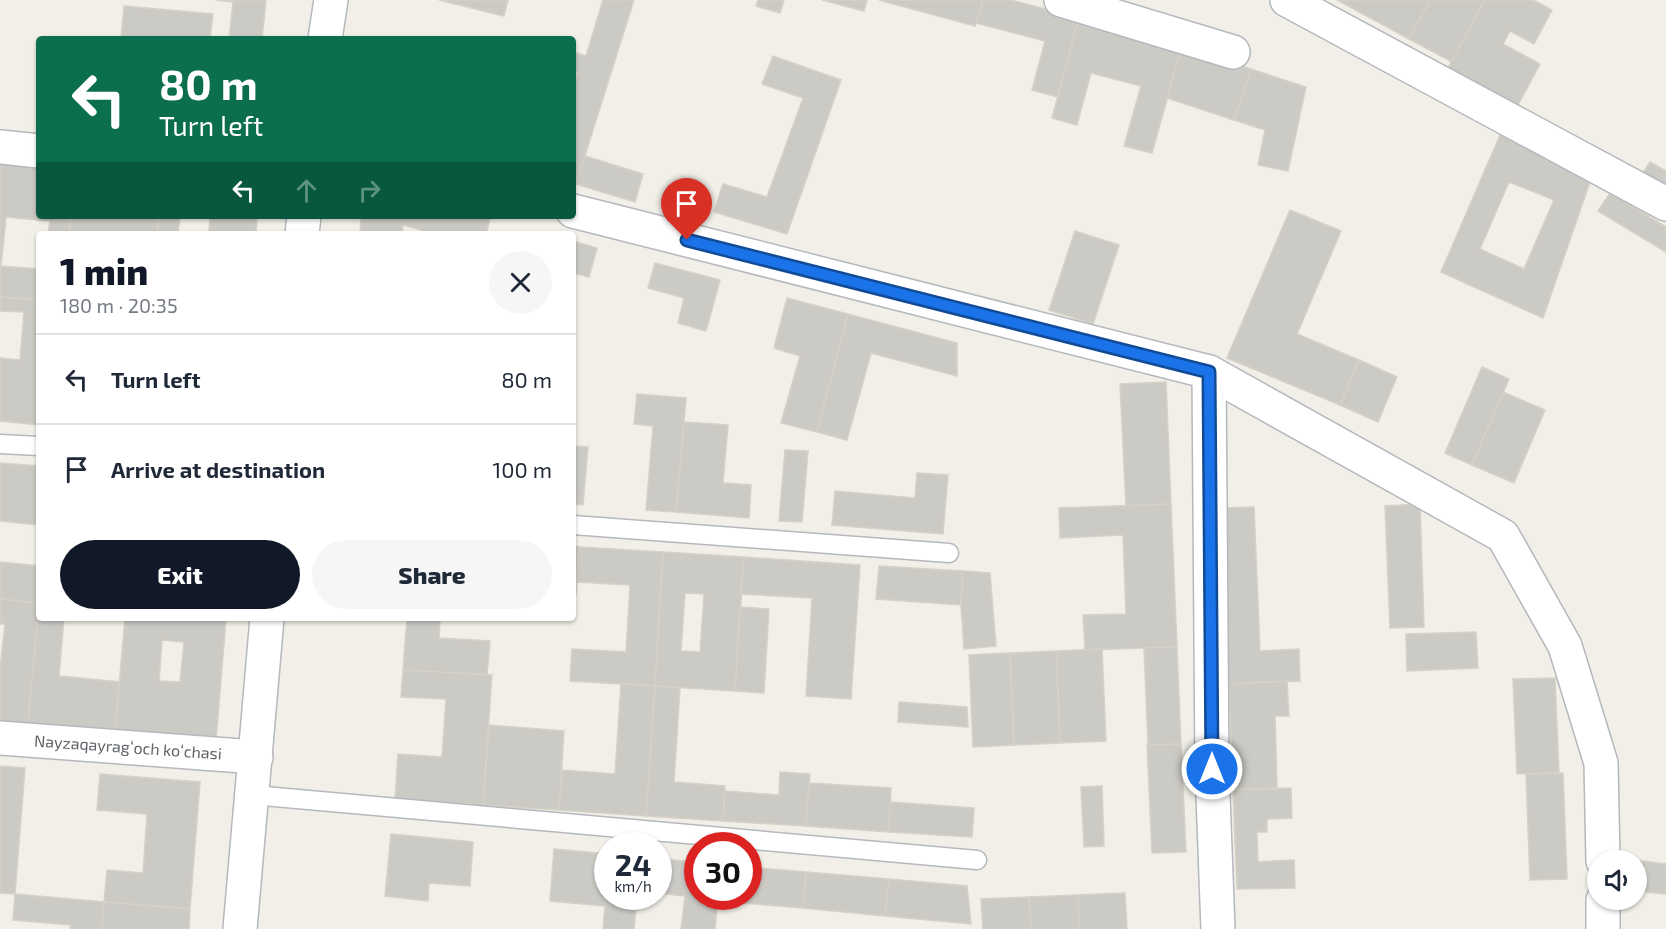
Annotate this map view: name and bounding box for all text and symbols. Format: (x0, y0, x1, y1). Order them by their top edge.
text: 80 m (159, 58, 258, 108)
icon: left (60, 60, 138, 138)
text: Turn left (159, 109, 263, 141)
icon: left (227, 174, 260, 207)
icon: ahead (290, 174, 323, 207)
icon: right (353, 174, 386, 207)
pin (661, 178, 712, 240)
icon: arrive (670, 187, 703, 220)
text: 1 min (60, 249, 148, 292)
button: close (489, 251, 552, 314)
text: 180 m · 20:35 (60, 293, 178, 317)
icon: left (60, 363, 93, 396)
text: Turn left (111, 366, 200, 392)
text: 80 m (501, 366, 552, 392)
icon: arrive (60, 453, 93, 486)
text: Arrive at destination (111, 456, 325, 482)
text: 100 m (493, 456, 552, 482)
button: Exit (60, 540, 300, 609)
button: Share (312, 540, 552, 609)
street label: Nayzaqayragʻoch koʻchasi (34, 730, 222, 763)
position arrow (1180, 737, 1244, 801)
speed limit sign: 30 (684, 832, 762, 910)
text: 24 (615, 846, 651, 882)
map controls (1587, 850, 1647, 910)
button: sound (1587, 850, 1647, 910)
text: km/h (614, 877, 652, 895)

